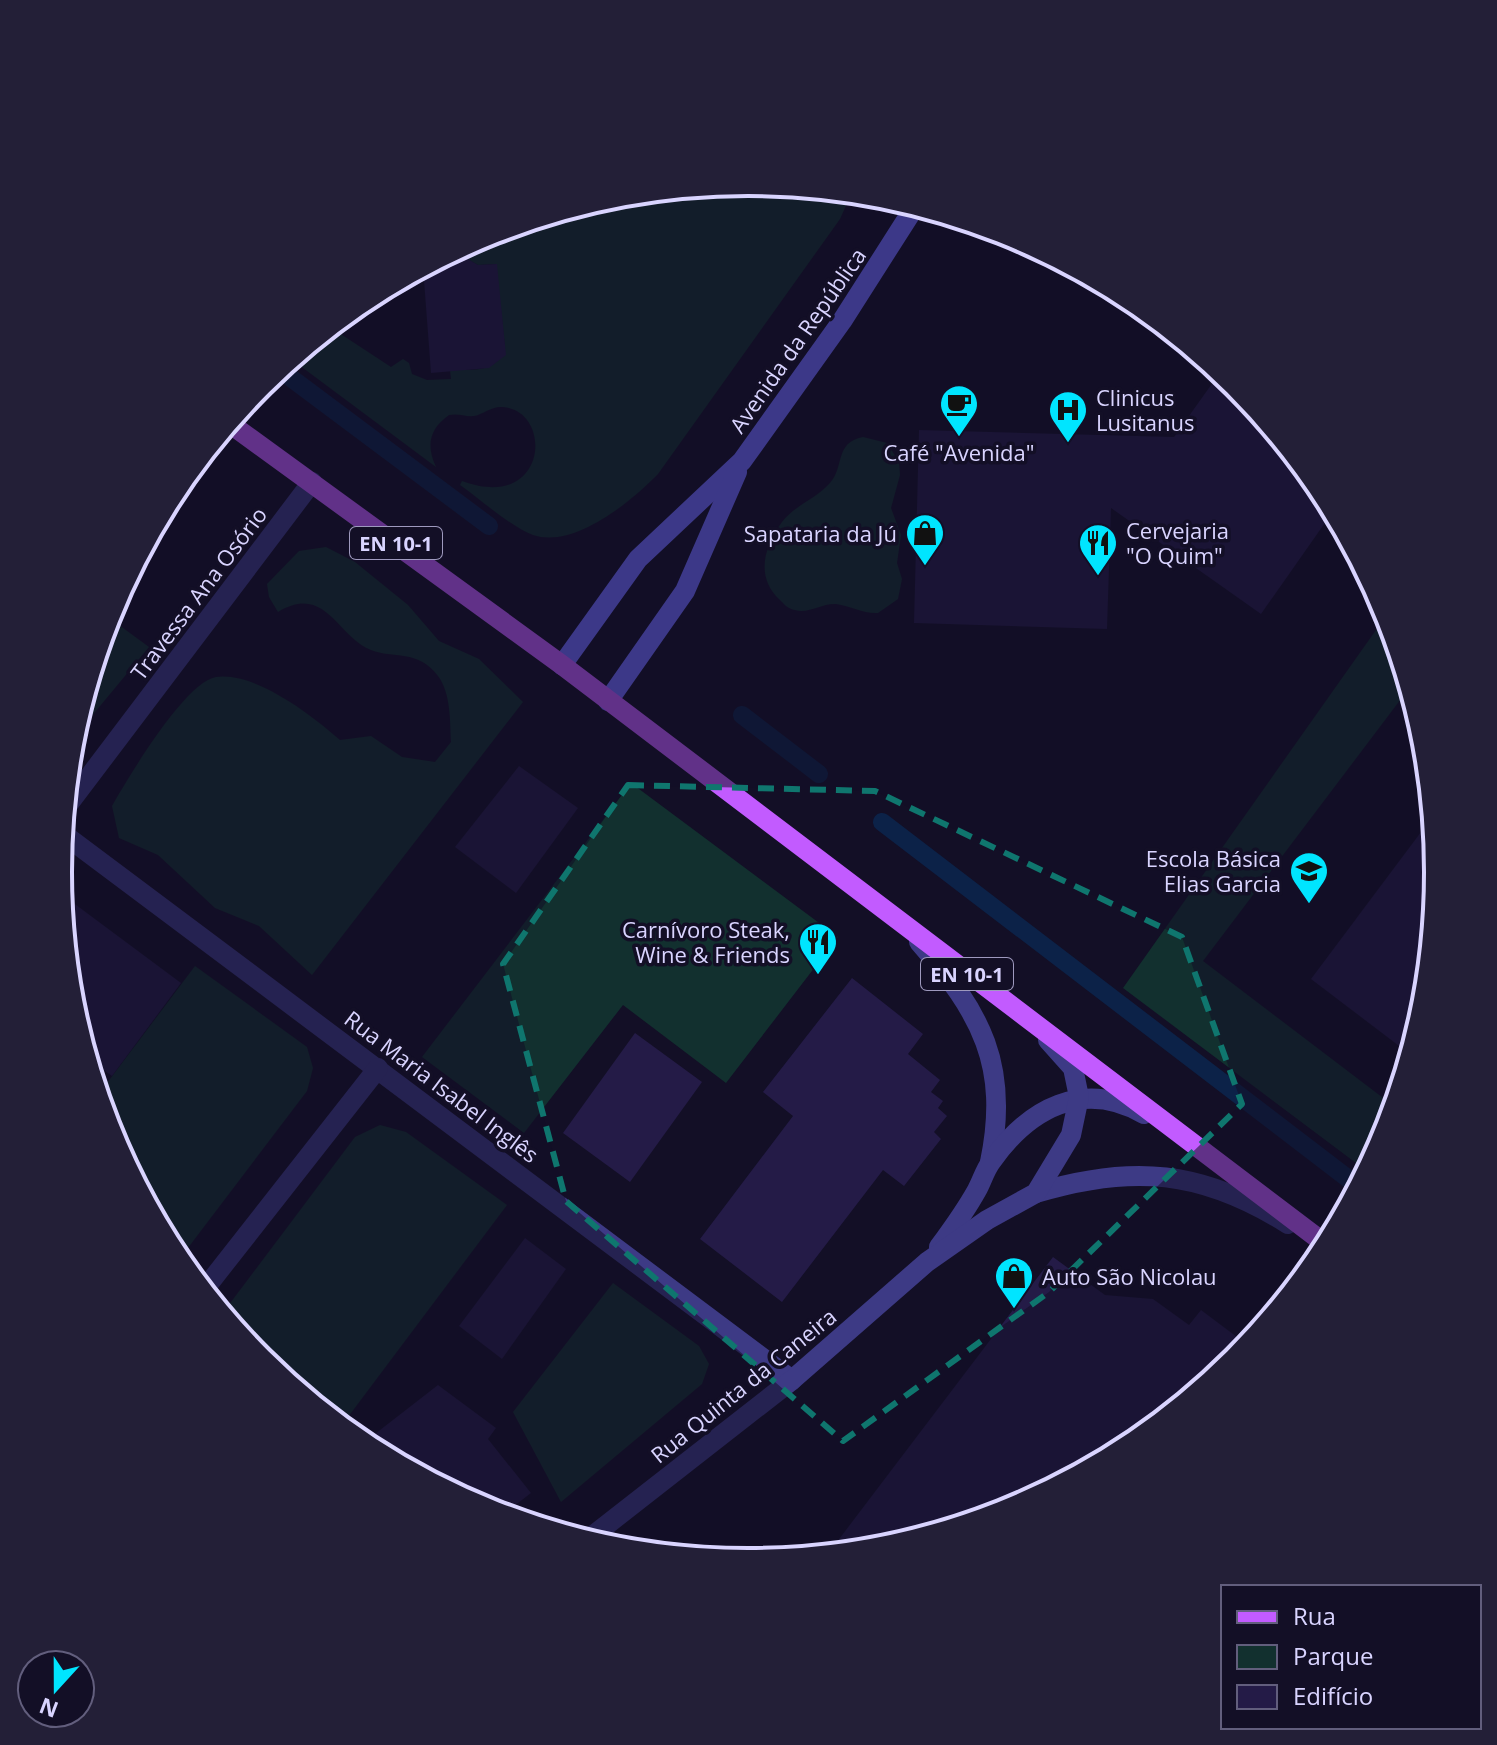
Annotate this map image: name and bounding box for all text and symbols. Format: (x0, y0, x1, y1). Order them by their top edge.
street label: Avenida da República (722, 242, 872, 438)
place label: Clinicus Lusitanus (1096, 382, 1195, 437)
cafe icon: Café "Avenida" (938, 383, 980, 438)
hospital icon: Clinicus Lusitanus (1047, 389, 1089, 444)
place label: Café "Avenida" (883, 437, 1035, 467)
street label: Travessa Ana Osório (123, 500, 273, 686)
shop icon: Sapataria da Jú (904, 512, 946, 567)
place label: Cervejaria "O Quim" (1126, 515, 1229, 570)
place label: Sapataria da Jú (744, 518, 897, 548)
restaurant icon: Cervejaria "O Quim" (1077, 522, 1119, 577)
road number: EN 10-1 (350, 527, 442, 559)
place label: Escola Básica Elias Garcia (1146, 843, 1281, 898)
school or university icon: Escola Básica Elias Garcia (1288, 850, 1330, 905)
place label: Carnívoro Steak, Wine & Friends (622, 914, 790, 969)
restaurant icon: Carnívoro Steak, Wine & Friends (797, 921, 839, 976)
road number: EN 10-1 (921, 958, 1013, 990)
street label: Rua Maria Isabel Inglês (339, 1003, 545, 1169)
shop icon: Auto São Nicolau (993, 1255, 1035, 1310)
place label: Auto São Nicolau (1042, 1261, 1217, 1291)
street label: Rua Quinta da Caneira (644, 1301, 842, 1469)
legend (1221, 1585, 1481, 1729)
text: Rua (1293, 1599, 1336, 1632)
text: Parque (1293, 1639, 1373, 1672)
north arrow (16, 1649, 96, 1729)
text: Edifício (1293, 1679, 1373, 1712)
text: N (35, 1691, 62, 1726)

